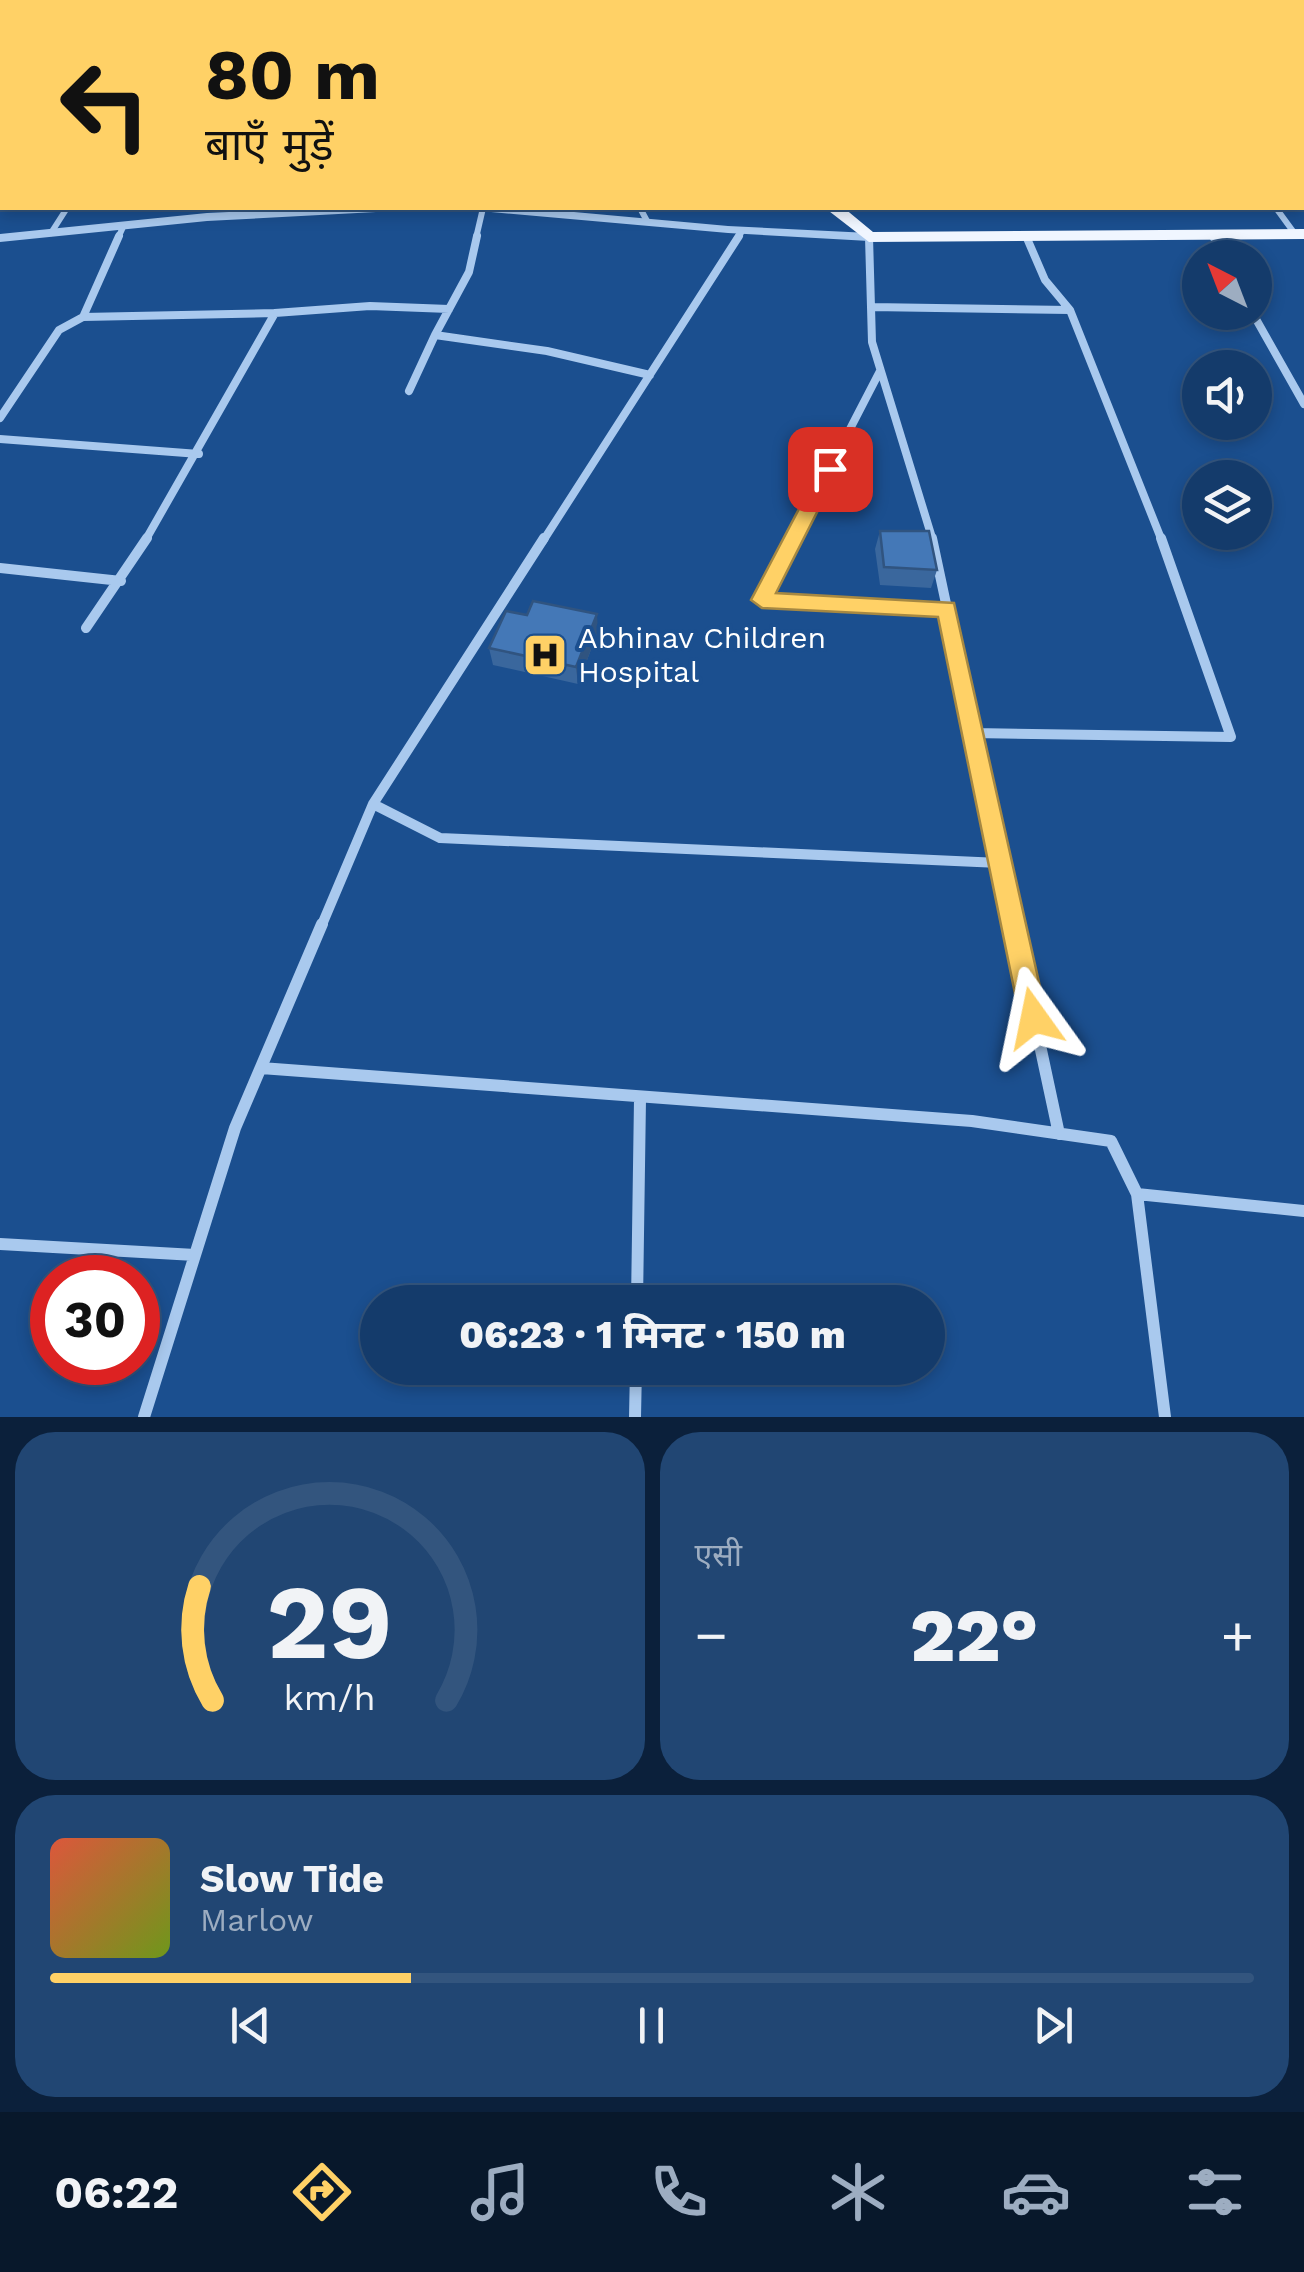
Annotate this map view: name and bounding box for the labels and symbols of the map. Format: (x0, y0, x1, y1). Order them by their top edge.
north arrow (1182, 240, 1272, 330)
pin (788, 427, 873, 512)
place label: Abhinav Children Hospital (578, 620, 826, 689)
hospital icon: Abhinav Children Hospital (522, 632, 568, 678)
position arrow (982, 966, 1086, 1070)
speed limit sign: 30 (30, 1255, 160, 1385)

